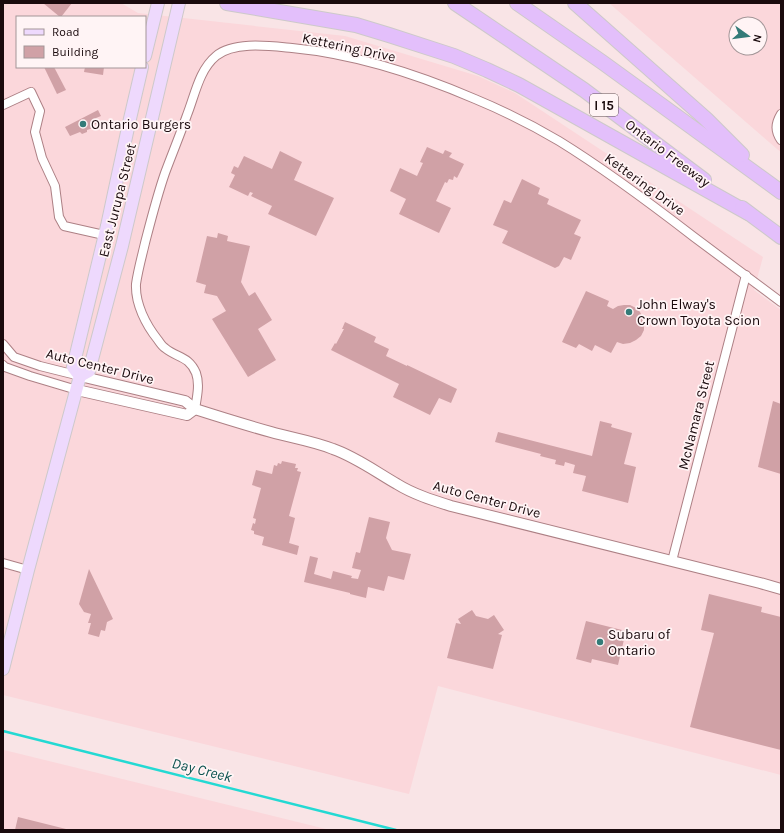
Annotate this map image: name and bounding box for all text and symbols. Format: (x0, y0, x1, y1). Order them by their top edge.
legend (16, 16, 146, 68)
north arrow (728, 16, 768, 56)
text: Road (52, 25, 80, 39)
street label: Kettering Drive (301, 29, 397, 66)
text: N (750, 33, 764, 44)
text: Building (52, 45, 99, 59)
road number: I 15 (590, 94, 618, 116)
place label: Ontario Burgers (91, 116, 191, 133)
street label: Ontario Freeway (622, 116, 714, 191)
marker: Ontario Burgers (78, 119, 88, 129)
street label: East Jurupa Street (95, 141, 140, 259)
street label: Kettering Drive (601, 150, 688, 219)
place label: John Elway's Crown Toyota Scion (637, 296, 760, 329)
marker: John Elway's Crown Toyota Scion (624, 307, 634, 317)
street label: Auto Center Drive (44, 345, 156, 388)
street label: McNamara Street (675, 359, 718, 471)
street label: Auto Center Drive (431, 477, 542, 522)
place label: Subaru of Ontario (608, 626, 670, 659)
marker: Subaru of Ontario (595, 637, 605, 647)
water label: Day Creek (170, 754, 234, 786)

